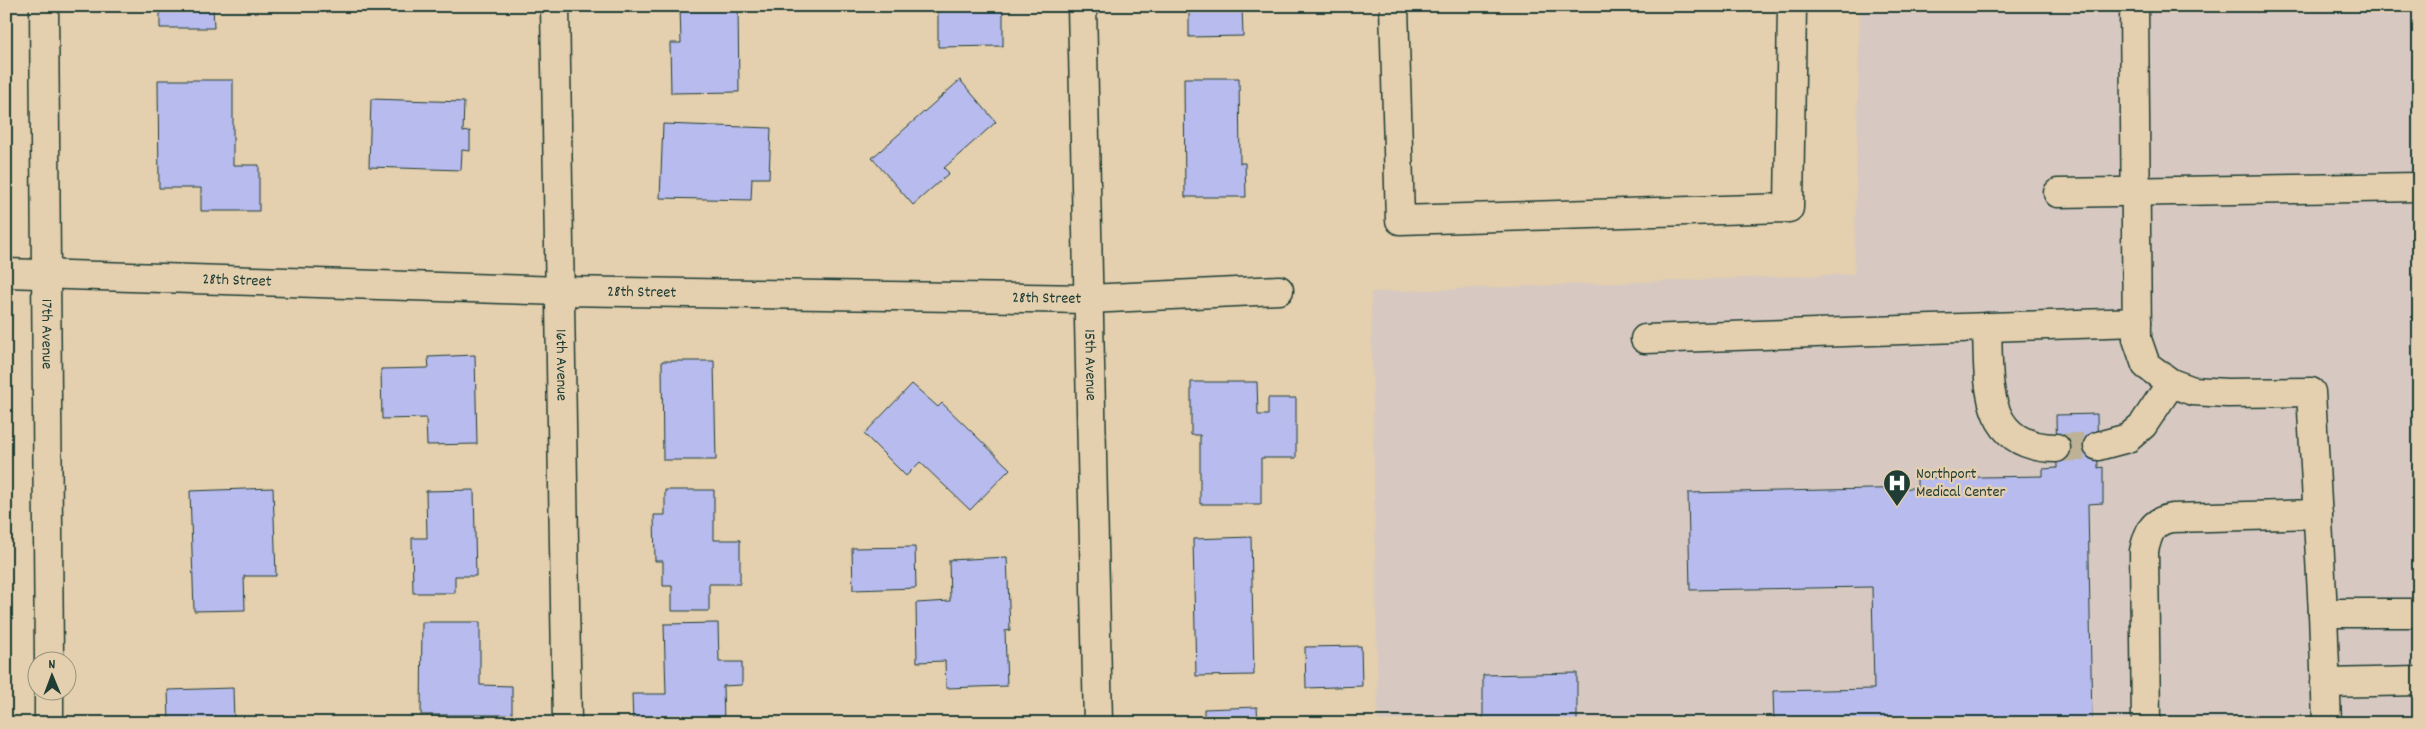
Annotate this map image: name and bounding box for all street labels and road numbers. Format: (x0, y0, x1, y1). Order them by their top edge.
street label: 28th Street (202, 268, 272, 293)
street label: 28th Street (607, 280, 677, 304)
street label: 28th Street (1012, 286, 1082, 310)
street label: 17th Avenue (35, 299, 58, 369)
street label: 16th Avenue (549, 329, 573, 401)
street label: 15th Avenue (1078, 329, 1102, 401)

